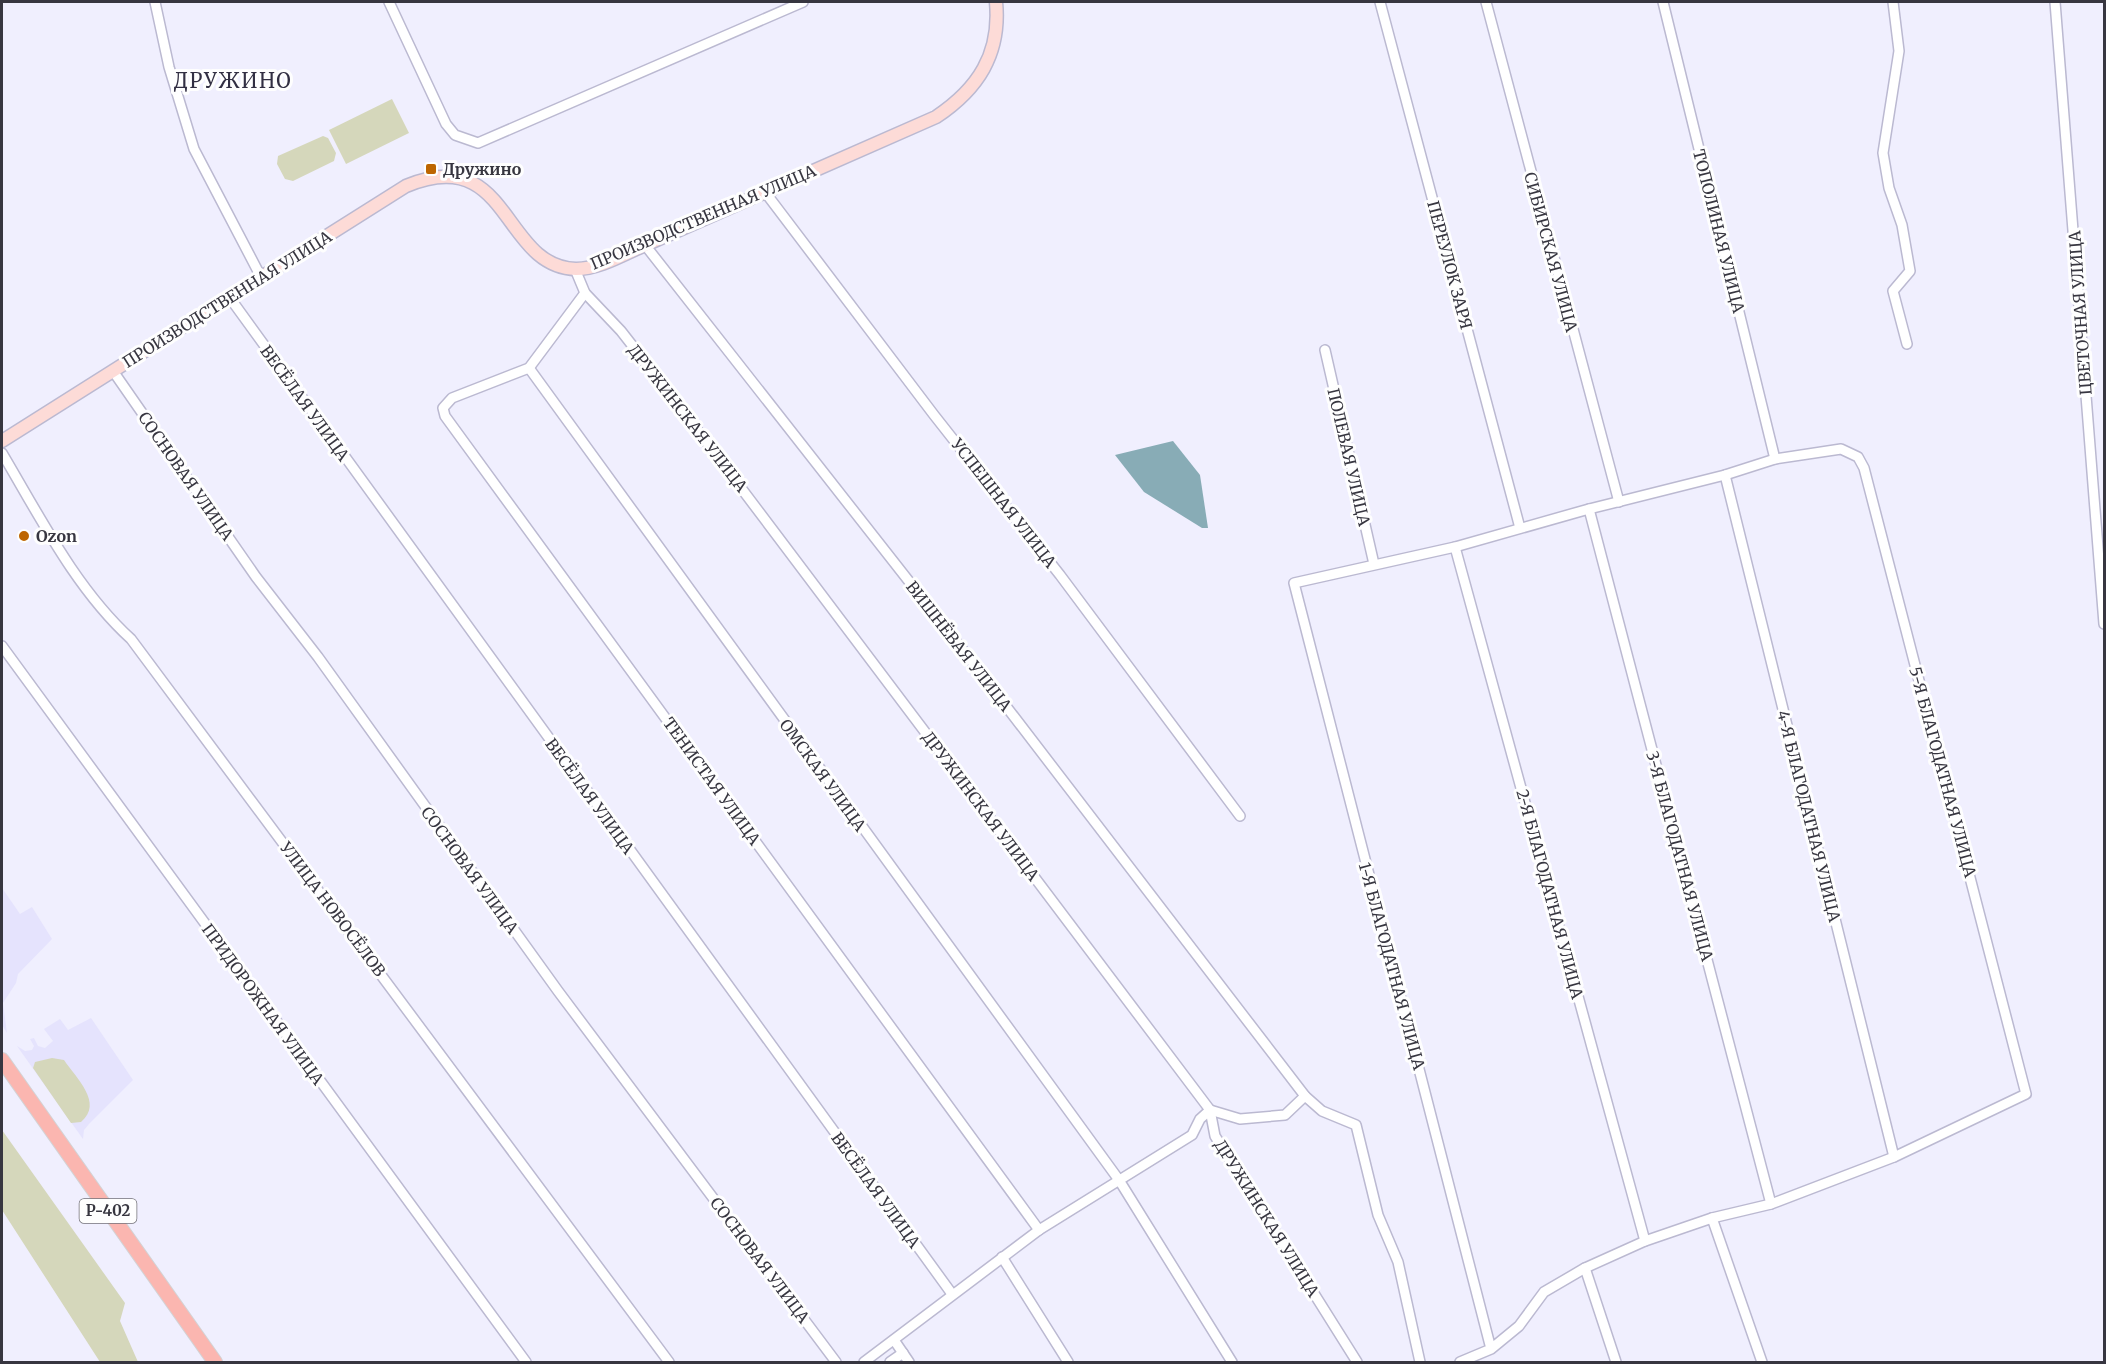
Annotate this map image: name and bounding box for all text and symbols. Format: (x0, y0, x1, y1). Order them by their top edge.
district label: ДРУЖИНО (174, 68, 292, 93)
street label: ТОПОЛИНАЯ УЛИЦА (1689, 147, 1749, 316)
place label: Дружино (443, 159, 522, 179)
street label: ПРОИЗВОДСТВЕННАЯ УЛИЦА (587, 160, 819, 274)
marker: Дружино (424, 162, 438, 176)
street label: СИБИРСКАЯ УЛИЦА (1520, 170, 1582, 335)
street label: ПЕРЕУЛОК ЗАРЯ (1423, 198, 1477, 332)
street label: ПРОИЗВОДСТВЕННАЯ УЛИЦА (119, 226, 336, 372)
street label: ЦВЕТОЧНАЯ УЛИЦА (2064, 229, 2096, 396)
street label: ДРУЖИНСКАЯ УЛИЦА (624, 340, 752, 496)
street label: ВЕСЁЛАЯ УЛИЦА (256, 341, 354, 465)
street label: ПОЛЕВАЯ УЛИЦА (1323, 386, 1375, 529)
street label: СОСНОВАЯ УЛИЦА (134, 408, 238, 545)
street label: УСПЕШНАЯ УЛИЦА (947, 434, 1061, 572)
place label: Ozon (36, 526, 77, 546)
marker: Ozon (17, 529, 31, 543)
street label: ВИШНЁВАЯ УЛИЦА (902, 577, 1016, 716)
street label: 5-Я БЛАГОДАТНАЯ УЛИЦА (1905, 665, 1981, 880)
street label: 4-Я БЛАГОДАТНАЯ УЛИЦА (1773, 708, 1845, 924)
street label: ТЕНИСТАЯ УЛИЦА (659, 713, 765, 849)
street label: ОМСКАЯ УЛИЦА (776, 715, 871, 836)
street label: ДРУЖИНСКАЯ УЛИЦА (918, 727, 1044, 885)
street label: ВЕСЁЛАЯ УЛИЦА (541, 734, 639, 858)
street label: 3-Я БЛАГОДАТНАЯ УЛИЦА (1642, 749, 1718, 964)
street label: 2-Я БЛАГОДАТНАЯ УЛИЦА (1512, 787, 1588, 1002)
street label: СОСНОВАЯ УЛИЦА (417, 802, 523, 938)
street label: УЛИЦА НОВОСЁЛОВ (275, 837, 390, 980)
street label: 1-Я БЛАГОДАТНАЯ УЛИЦА (1355, 860, 1430, 1073)
street label: ПРИДОРОЖНАЯ УЛИЦА (198, 920, 329, 1089)
street label: ВЕСЁЛАЯ УЛИЦА (827, 1128, 925, 1252)
street label: ДРУЖИНСКАЯ УЛИЦА (1210, 1136, 1324, 1301)
street label: СОСНОВАЯ УЛИЦА (706, 1193, 814, 1327)
road number: Р-402 (80, 1199, 136, 1223)

